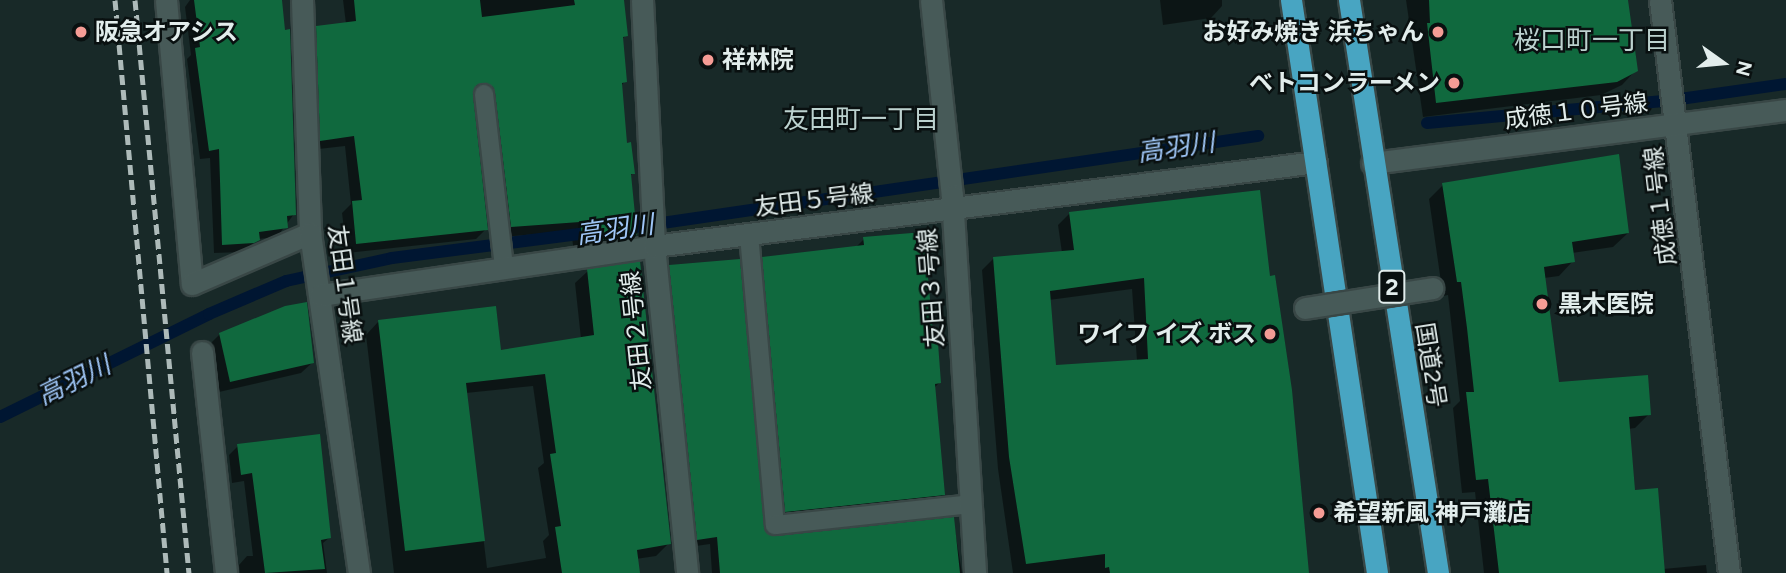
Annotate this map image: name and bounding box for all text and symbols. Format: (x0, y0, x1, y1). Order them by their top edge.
place label: 阪急オアシス (95, 18, 239, 46)
place label: お好み焼き 浜ちゃん (1202, 18, 1424, 46)
marker: 阪急オアシス (73, 24, 89, 40)
marker: お好み焼き 浜ちゃん (1430, 24, 1446, 40)
district label: 桜口町一丁目 (1514, 25, 1670, 57)
north arrow (1688, 28, 1758, 98)
place label: 祥林院 (722, 46, 794, 74)
marker: 祥林院 (700, 52, 716, 68)
text: N (1731, 58, 1757, 79)
place label: ベトコンラーメン (1248, 69, 1440, 97)
marker: ベトコンラーメン (1446, 75, 1462, 91)
street label: 成徳１０号線 (1503, 88, 1649, 134)
district label: 友田町一丁目 (783, 104, 939, 136)
water label: 高羽川 (1135, 127, 1217, 169)
street label: 成徳１号線 (1638, 145, 1682, 267)
street label: 友田５号線 (753, 178, 875, 222)
water label: 高羽川 (574, 209, 656, 251)
street label: 友田１号線 (322, 223, 368, 345)
street label: 友田３号線 (912, 227, 950, 349)
road number: 2 (1378, 268, 1406, 306)
street label: 友田２号線 (615, 270, 657, 392)
place label: 黒木医院 (1558, 290, 1654, 318)
marker: 黒木医院 (1532, 294, 1552, 314)
place label: ワイフ イズ ボス (1077, 320, 1256, 348)
street label: 国道2号 (1410, 321, 1452, 409)
marker: ワイフ イズ ボス (1262, 326, 1278, 342)
water label: 高羽川 (32, 350, 116, 412)
place label: 希望新風 神戸灘店 (1333, 499, 1531, 527)
marker: 希望新風 神戸灘店 (1311, 505, 1327, 521)

